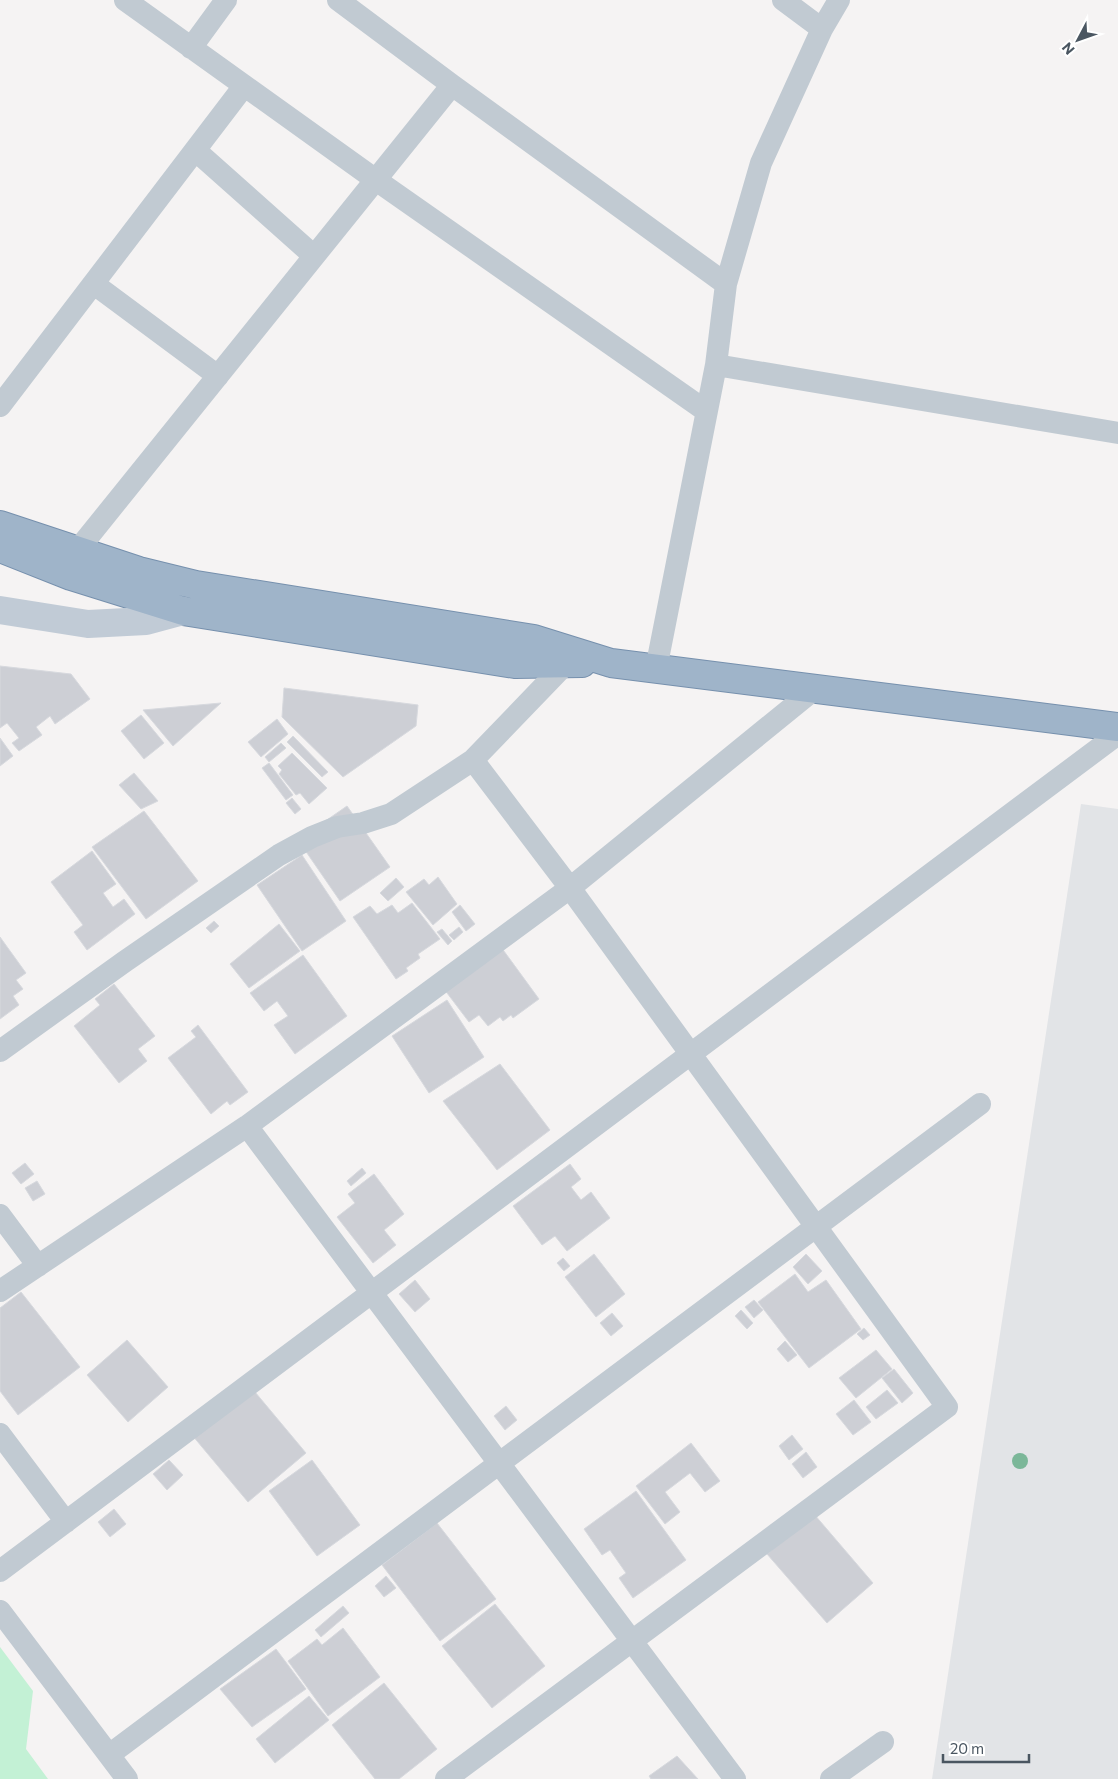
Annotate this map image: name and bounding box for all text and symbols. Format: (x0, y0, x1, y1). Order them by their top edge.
north arrow (1053, 15, 1103, 65)
text: N (1058, 39, 1078, 58)
scale bar (943, 1732, 1029, 1764)
text: 20 m (950, 1739, 984, 1757)

